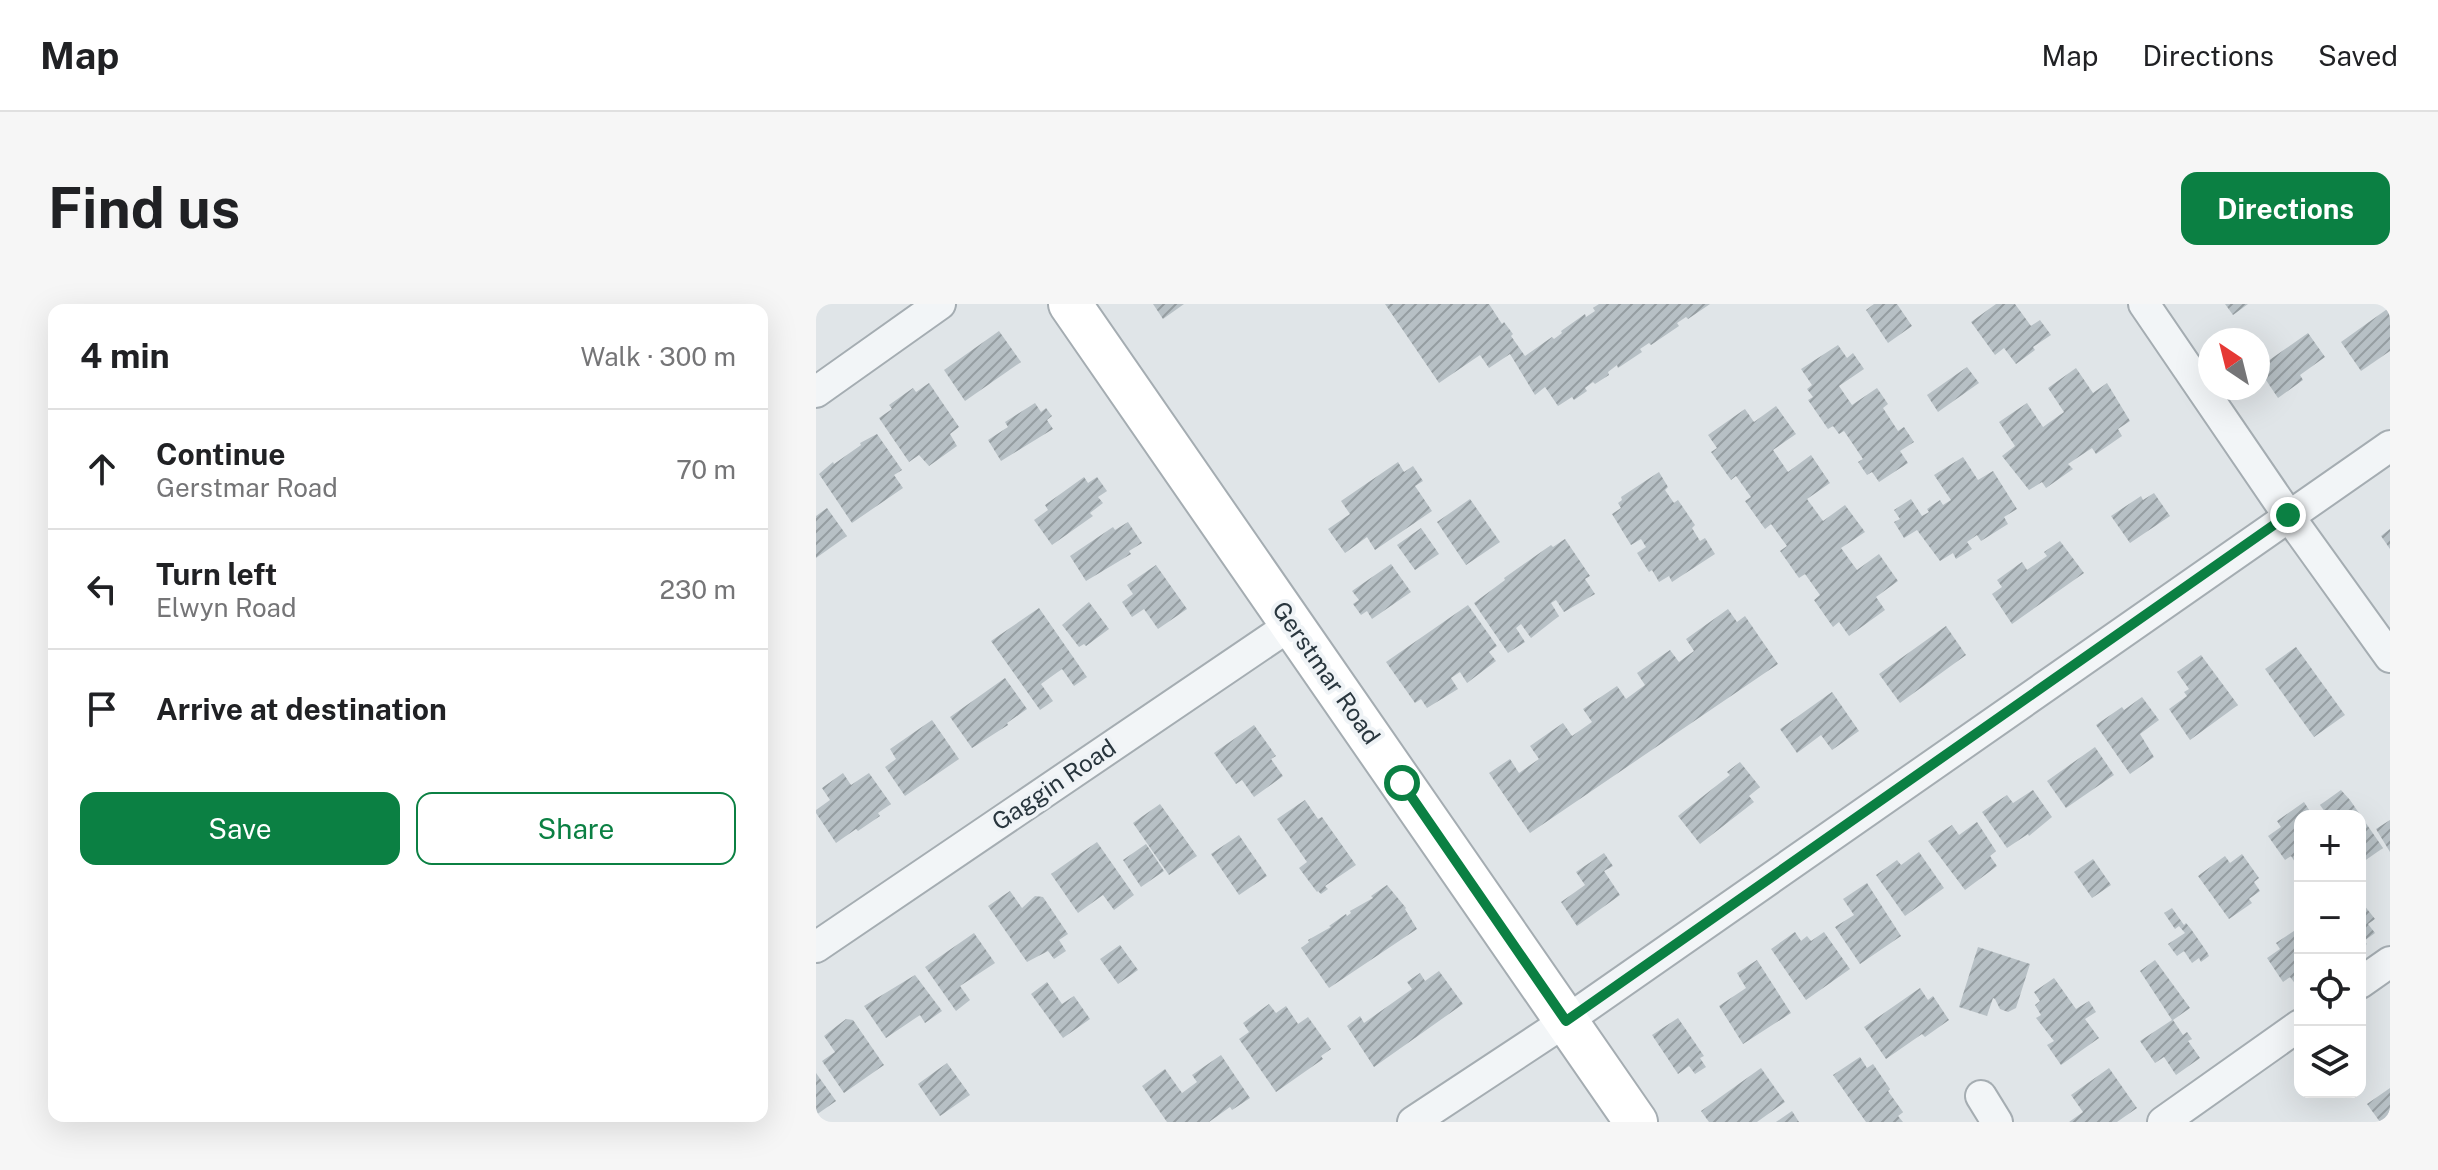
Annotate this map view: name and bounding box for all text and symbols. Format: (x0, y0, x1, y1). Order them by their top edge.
text: Map (40, 33, 119, 78)
text: Map (2042, 39, 2098, 72)
text: Directions (2142, 39, 2274, 72)
text: Saved (2318, 39, 2398, 72)
button: Directions (2181, 172, 2390, 245)
text: Find us (48, 175, 240, 241)
north arrow (2198, 328, 2270, 400)
text: 4 min (80, 336, 170, 376)
text: Walk · 300 m (581, 341, 736, 372)
text: Continue (156, 436, 286, 472)
icon: ahead (80, 447, 124, 491)
text: 70 m (676, 454, 736, 485)
text: Gerstmar Road (156, 472, 338, 503)
route end (2270, 497, 2306, 533)
text: Turn left (156, 556, 277, 592)
icon: left (80, 567, 124, 611)
text: 230 m (660, 574, 736, 605)
text: Elwyn Road (156, 592, 297, 623)
street label: Gerstmar Road (1267, 596, 1386, 749)
icon: arrive (80, 687, 124, 731)
text: Arrive at destination (156, 691, 447, 727)
street label: Gaggin Road (986, 733, 1121, 836)
route start (1384, 765, 1420, 801)
button: Save (80, 792, 400, 865)
button: Share (416, 792, 736, 865)
map controls (2294, 810, 2366, 1098)
button: + (2294, 810, 2366, 882)
button: − (2294, 882, 2366, 954)
button: locate (2294, 954, 2366, 1026)
button: layers (2294, 1026, 2366, 1098)

